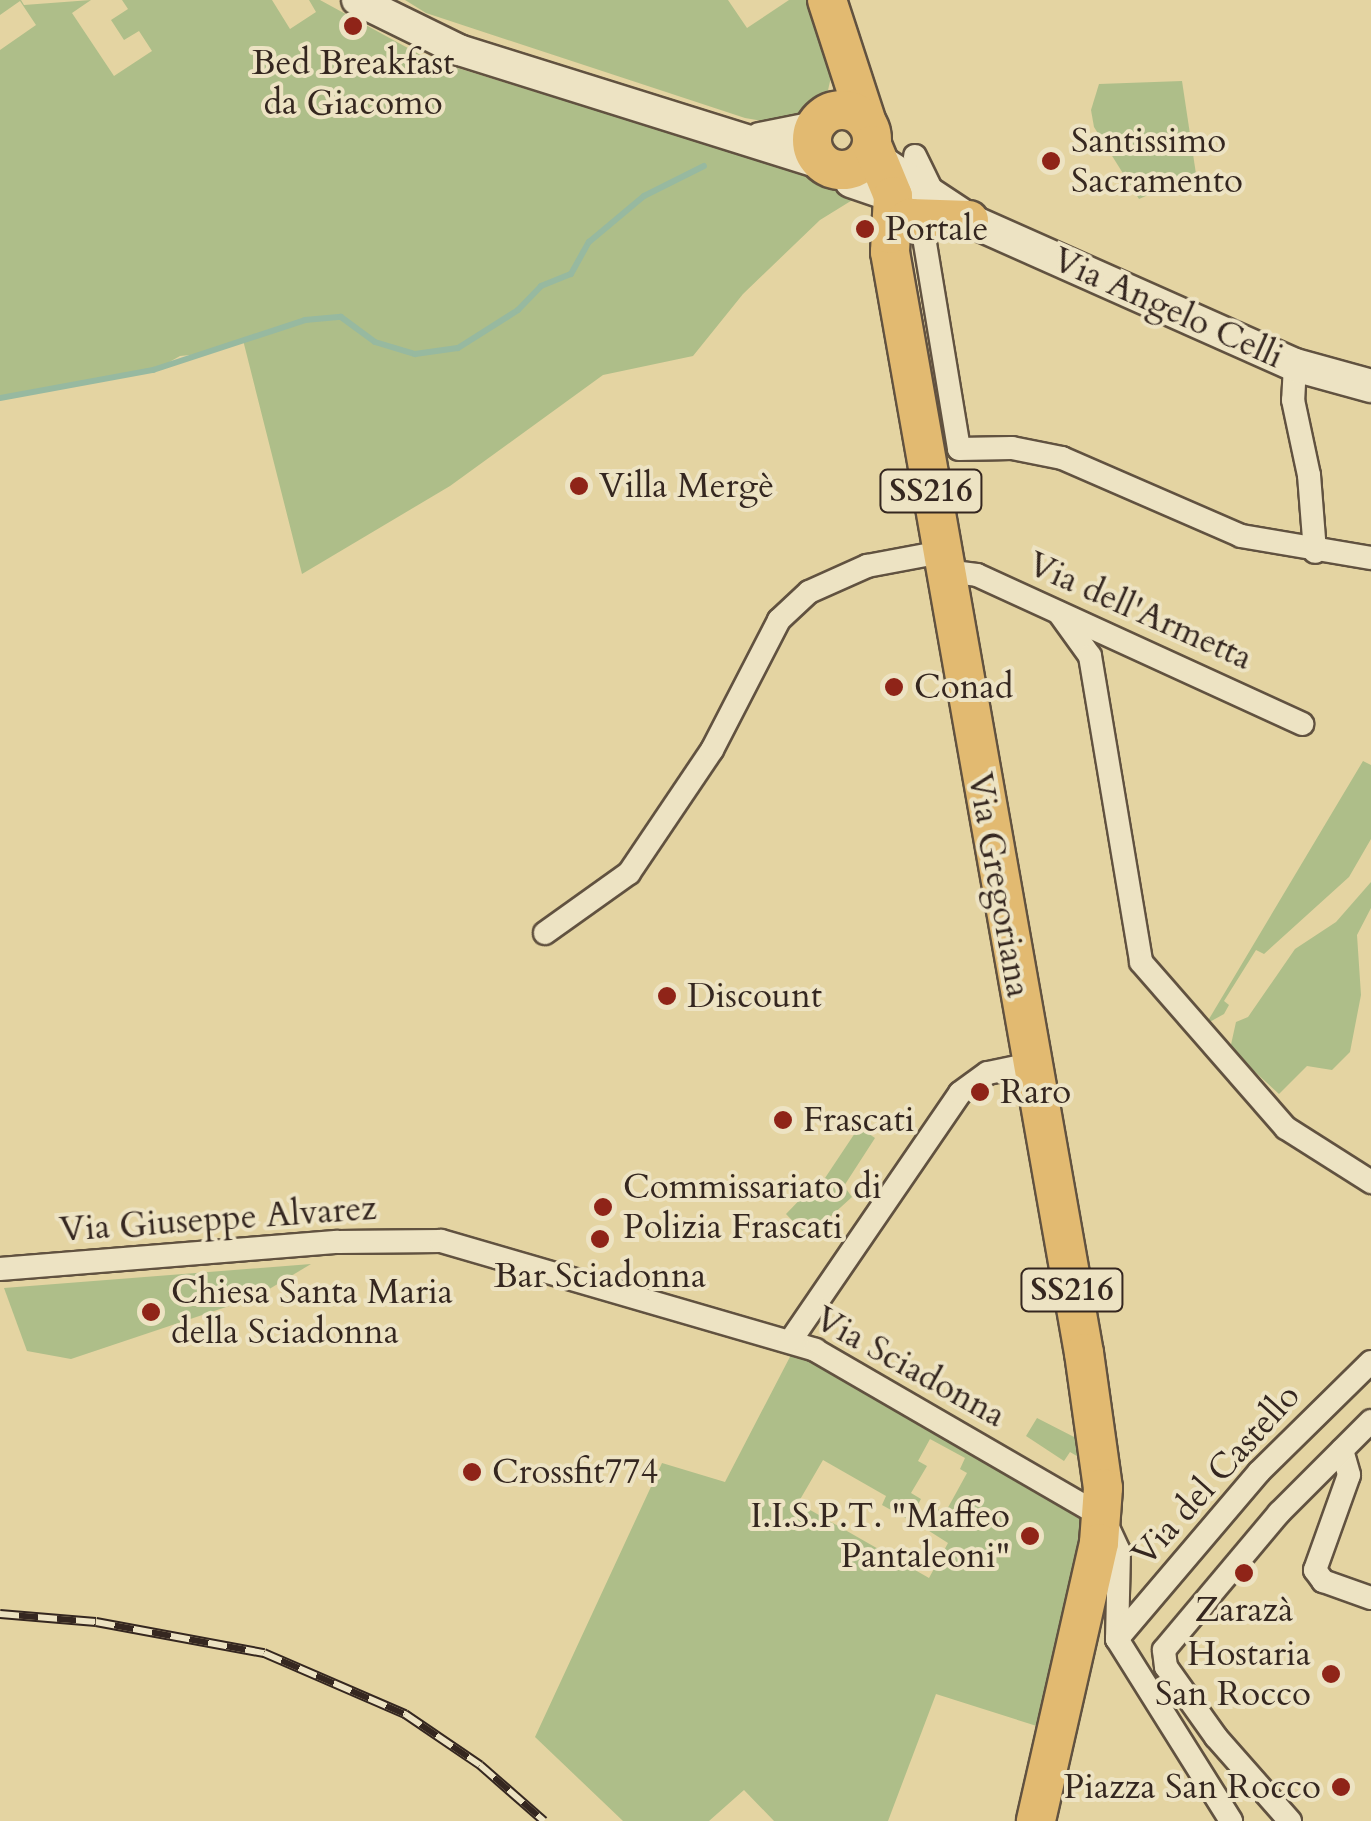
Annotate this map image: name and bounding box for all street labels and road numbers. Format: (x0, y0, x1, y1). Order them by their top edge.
street label: Via Angelo Celli (1046, 238, 1290, 378)
road number: SS216 (878, 464, 984, 518)
street label: Via dell'Armetta (1021, 543, 1259, 679)
street label: Via Gregoriana (959, 769, 1039, 1001)
street label: Via Giuseppe Alvarez (58, 1187, 378, 1251)
road number: SS216 (1020, 1263, 1124, 1317)
street label: Via Sciadonna (808, 1297, 1012, 1437)
street label: Via del Castello (1123, 1375, 1309, 1575)

